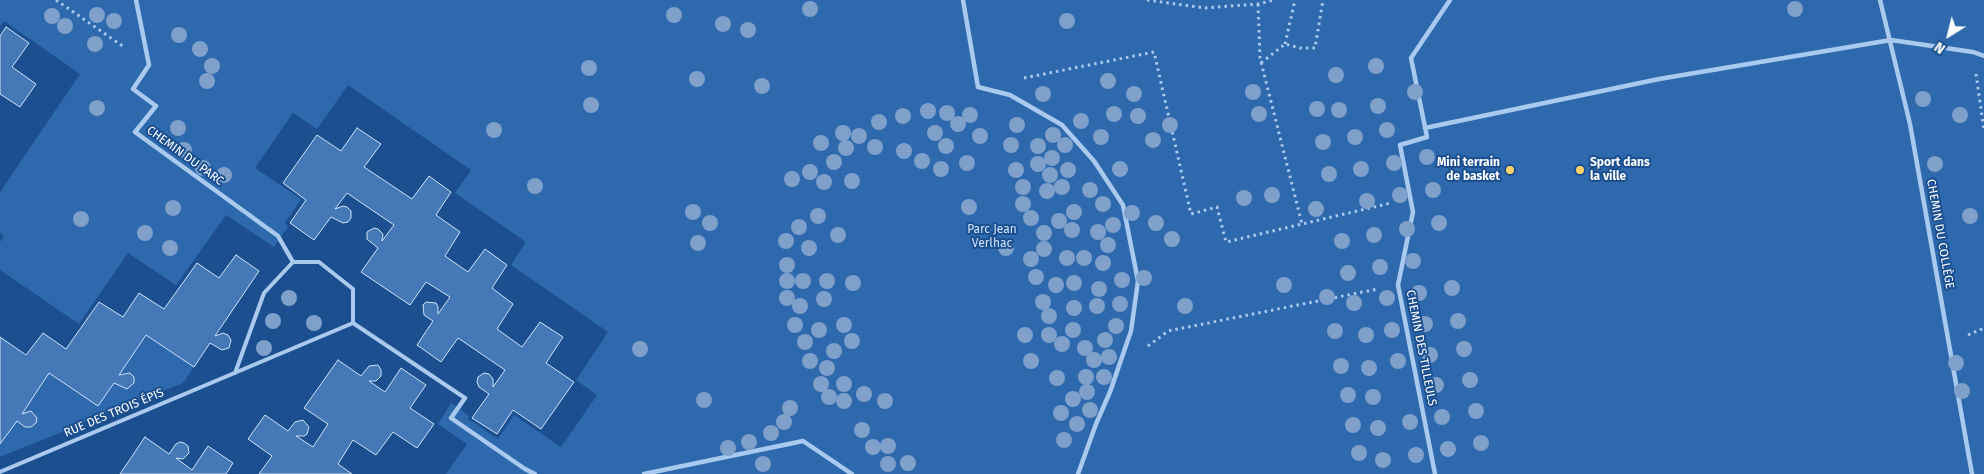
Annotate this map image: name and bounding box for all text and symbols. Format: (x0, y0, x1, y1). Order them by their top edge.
north arrow (1924, 10, 1974, 60)
text: N (1931, 38, 1949, 57)
street label: CHEMIN DU PARC (144, 123, 226, 189)
place label: Mini terrain de basket (1437, 156, 1500, 184)
place label: Sport dans la ville (1590, 156, 1650, 184)
marker: Mini terrain de basket (1504, 164, 1516, 176)
marker: Sport dans la ville (1574, 164, 1586, 176)
street label: CHEMIN DU COLLÈGE (1923, 178, 1957, 290)
park label: Parc Jean Verlhac (967, 223, 1017, 251)
street label: CHEMIN DES TILLEULS (1403, 289, 1439, 407)
street label: RUE DES TROIS ÉPIS (62, 385, 166, 441)

